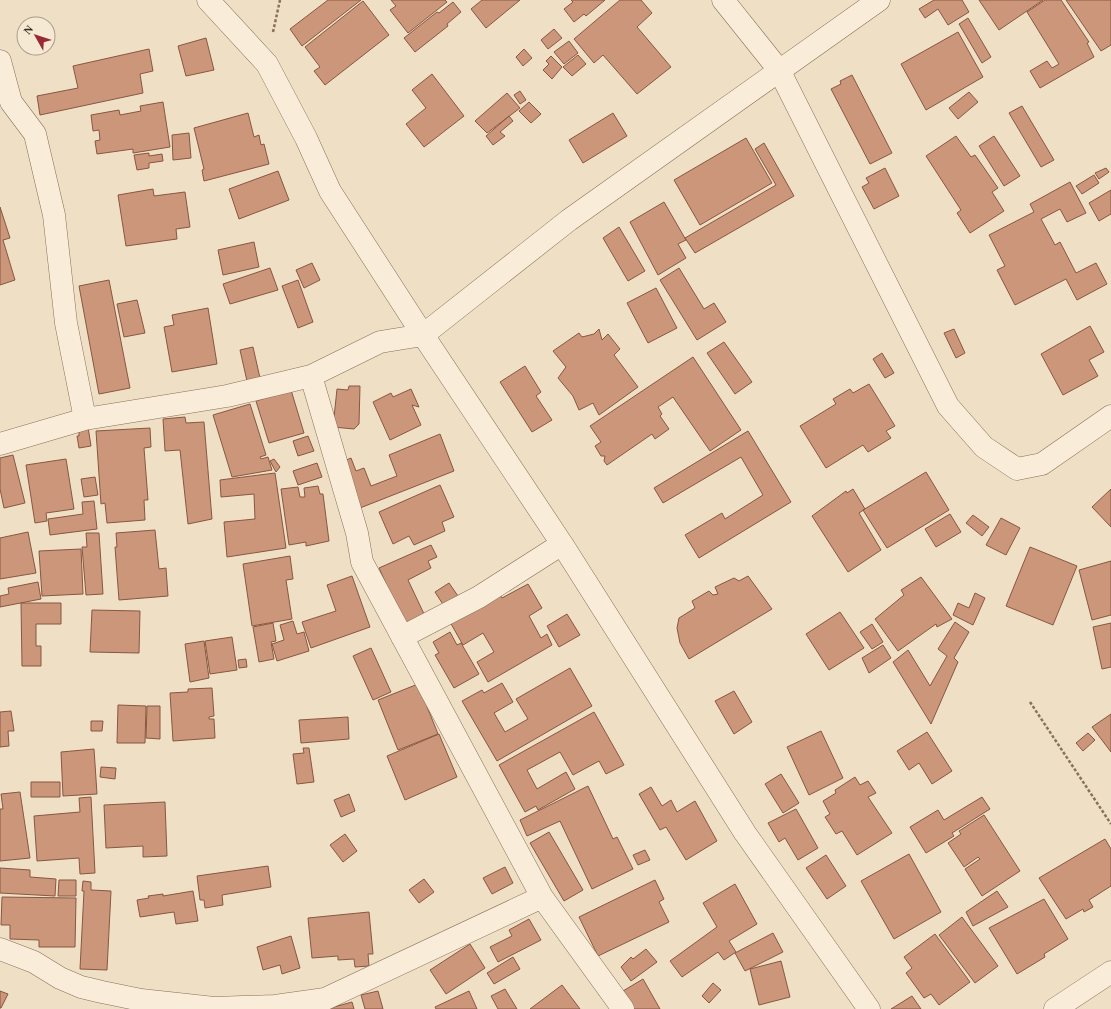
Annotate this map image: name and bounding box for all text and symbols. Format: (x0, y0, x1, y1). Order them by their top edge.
north arrow (16, 16, 56, 56)
text: N (21, 23, 35, 37)

